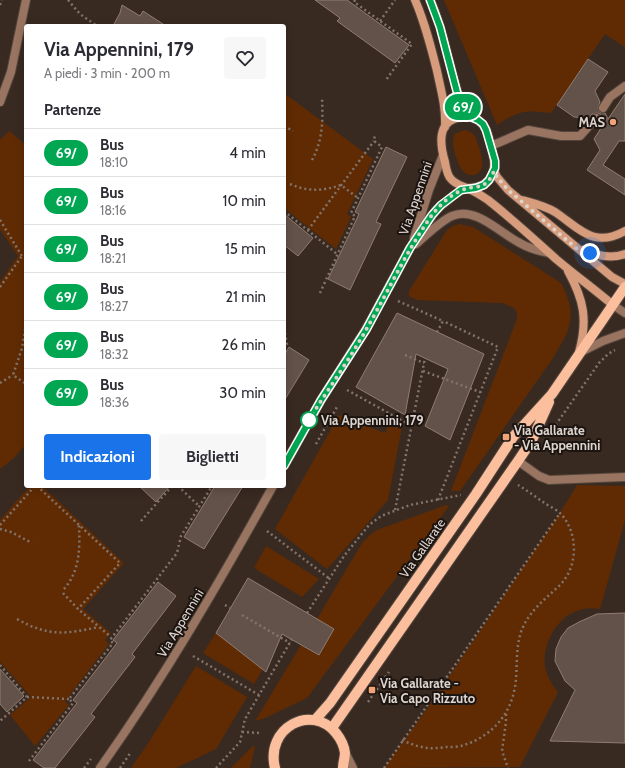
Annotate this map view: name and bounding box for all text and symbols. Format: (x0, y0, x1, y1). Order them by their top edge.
button: heart (224, 37, 266, 79)
text: Via Appennini, 179 (44, 38, 194, 61)
text: A piedi · 3 min · 200 m (44, 65, 170, 81)
line badge: 69/ (440, 94, 486, 120)
text: 69/ (453, 98, 473, 116)
text: Partenze (44, 101, 101, 119)
place label: MAS (579, 114, 605, 130)
marker: MAS (608, 117, 618, 127)
text: Bus (100, 136, 124, 154)
text: 69/ (56, 144, 76, 162)
text: 4 min (229, 144, 266, 162)
text: 18:10 (100, 154, 128, 170)
street label: Via Appennini (395, 159, 435, 237)
text: Bus (100, 184, 124, 202)
text: 69/ (56, 192, 76, 210)
text: 10 min (223, 192, 266, 210)
text: 18:16 (100, 202, 126, 218)
text: Bus (100, 232, 124, 250)
text: 69/ (56, 240, 76, 258)
text: 15 min (225, 240, 266, 258)
your location (580, 243, 600, 263)
text: 18:21 (100, 250, 126, 266)
text: Bus (100, 280, 124, 298)
text: 69/ (56, 288, 76, 306)
text: 21 min (225, 288, 266, 306)
text: 18:27 (100, 298, 128, 314)
text: Bus (100, 328, 124, 346)
text: 69/ (56, 336, 76, 354)
text: 26 min (222, 336, 266, 354)
text: 18:32 (100, 346, 129, 362)
text: Bus (100, 376, 124, 394)
text: 69/ (56, 384, 76, 402)
text: 30 min (219, 384, 266, 402)
text: 18:36 (100, 394, 129, 410)
marker: Via Appennini, 179 (300, 411, 318, 429)
place label: Via Appennini, 179 (321, 412, 424, 428)
place label: Via Gallarate - Via Appennini (514, 422, 600, 453)
marker: Via Gallarate - Via Appennini (501, 432, 511, 442)
button: Indicazioni (44, 434, 151, 480)
button: Biglietti (159, 434, 266, 480)
street label: Via Gallarate (396, 515, 449, 581)
street label: Via Appennini (153, 586, 207, 660)
place label: Via Gallarate - Via Capo Rizzuto (380, 675, 476, 706)
marker: Via Gallarate - Via Capo Rizzuto (367, 685, 377, 695)

